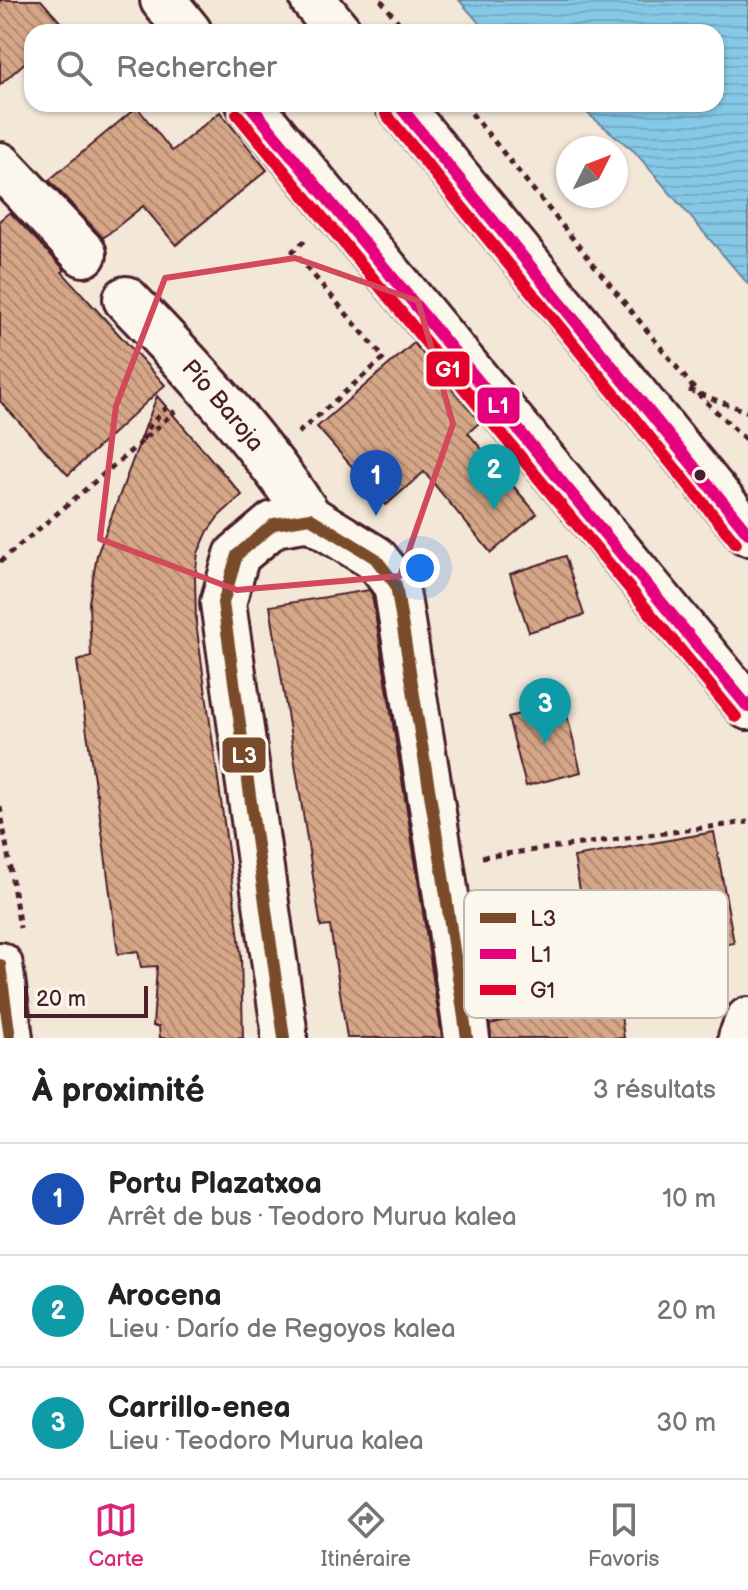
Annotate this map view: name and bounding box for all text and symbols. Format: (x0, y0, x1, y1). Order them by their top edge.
search box (24, 24, 724, 112)
icon: search (52, 46, 96, 90)
text: Rechercher (116, 50, 277, 86)
north arrow (556, 136, 628, 208)
line badge: G1 (425, 350, 471, 388)
street label: Pío Baroja (176, 353, 270, 457)
text: G1 (435, 357, 461, 384)
line badge: L1 (476, 386, 521, 425)
text: L1 (487, 393, 509, 420)
pin: 2 (468, 444, 520, 510)
pin: 1 (350, 450, 402, 516)
unlabelled marker (692, 467, 708, 483)
your location (400, 548, 440, 588)
pin: 3 (519, 678, 571, 744)
line badge: L3 (221, 736, 267, 774)
text: L3 (231, 743, 257, 770)
legend (464, 890, 728, 1018)
text: L3 (530, 906, 556, 933)
text: L1 (530, 942, 551, 969)
text: G1 (530, 978, 555, 1005)
scale bar (24, 982, 148, 1018)
text: 20 m (36, 986, 86, 1013)
text: À proximité (32, 1070, 205, 1111)
text: 3 résultats (593, 1075, 716, 1106)
text: Portu Plazatxoa (108, 1166, 322, 1202)
text: 1 (53, 1184, 63, 1215)
text: 10 m (662, 1184, 716, 1215)
text: Arrêt de bus · Teodoro Murua kalea (108, 1202, 517, 1233)
text: Arocena (108, 1278, 222, 1314)
text: 2 (50, 1296, 66, 1327)
text: 20 m (657, 1296, 716, 1327)
text: Lieu · Darío de Regoyos kalea (108, 1314, 456, 1345)
text: Carrillo-enea (108, 1390, 291, 1426)
text: 3 (50, 1408, 66, 1439)
text: 30 m (656, 1408, 716, 1439)
text: Lieu · Teodoro Murua kalea (108, 1426, 424, 1457)
tab: Carte (88, 1498, 144, 1573)
tab: Itinéraire (321, 1498, 411, 1573)
tab: Favoris (588, 1498, 660, 1573)

